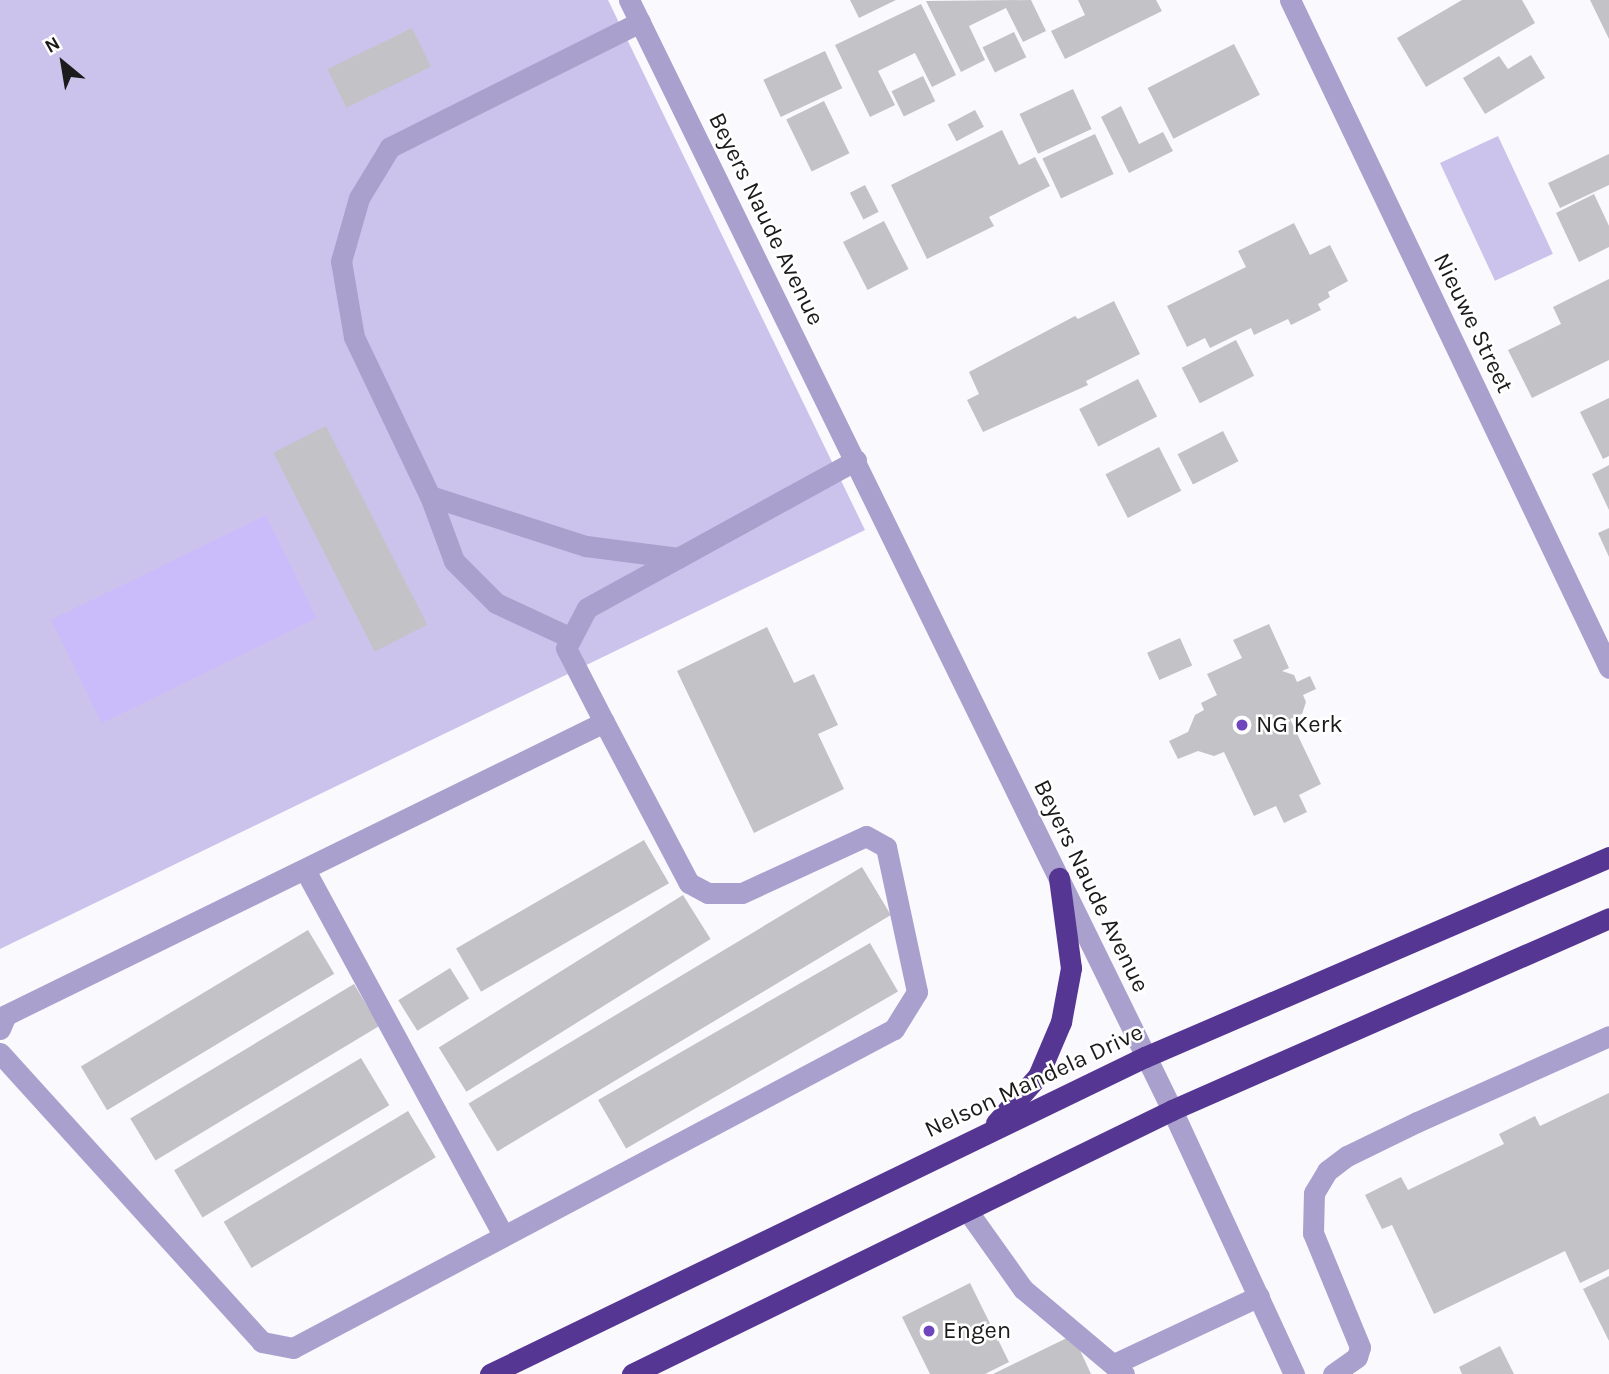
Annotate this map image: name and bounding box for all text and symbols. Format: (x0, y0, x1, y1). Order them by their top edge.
north arrow (28, 28, 98, 98)
text: N (41, 32, 64, 58)
street label: Beyers Naude Avenue (702, 108, 830, 330)
street label: Nieuwe Street (1427, 249, 1519, 397)
place label: NG Kerk (1256, 711, 1343, 739)
marker: NG Kerk (1234, 717, 1250, 733)
street label: Beyers Naude Avenue (1027, 775, 1155, 997)
street label: Nelson Mandela Drive (920, 1018, 1148, 1144)
place label: Engen (943, 1317, 1011, 1345)
marker: Engen (921, 1323, 937, 1339)

